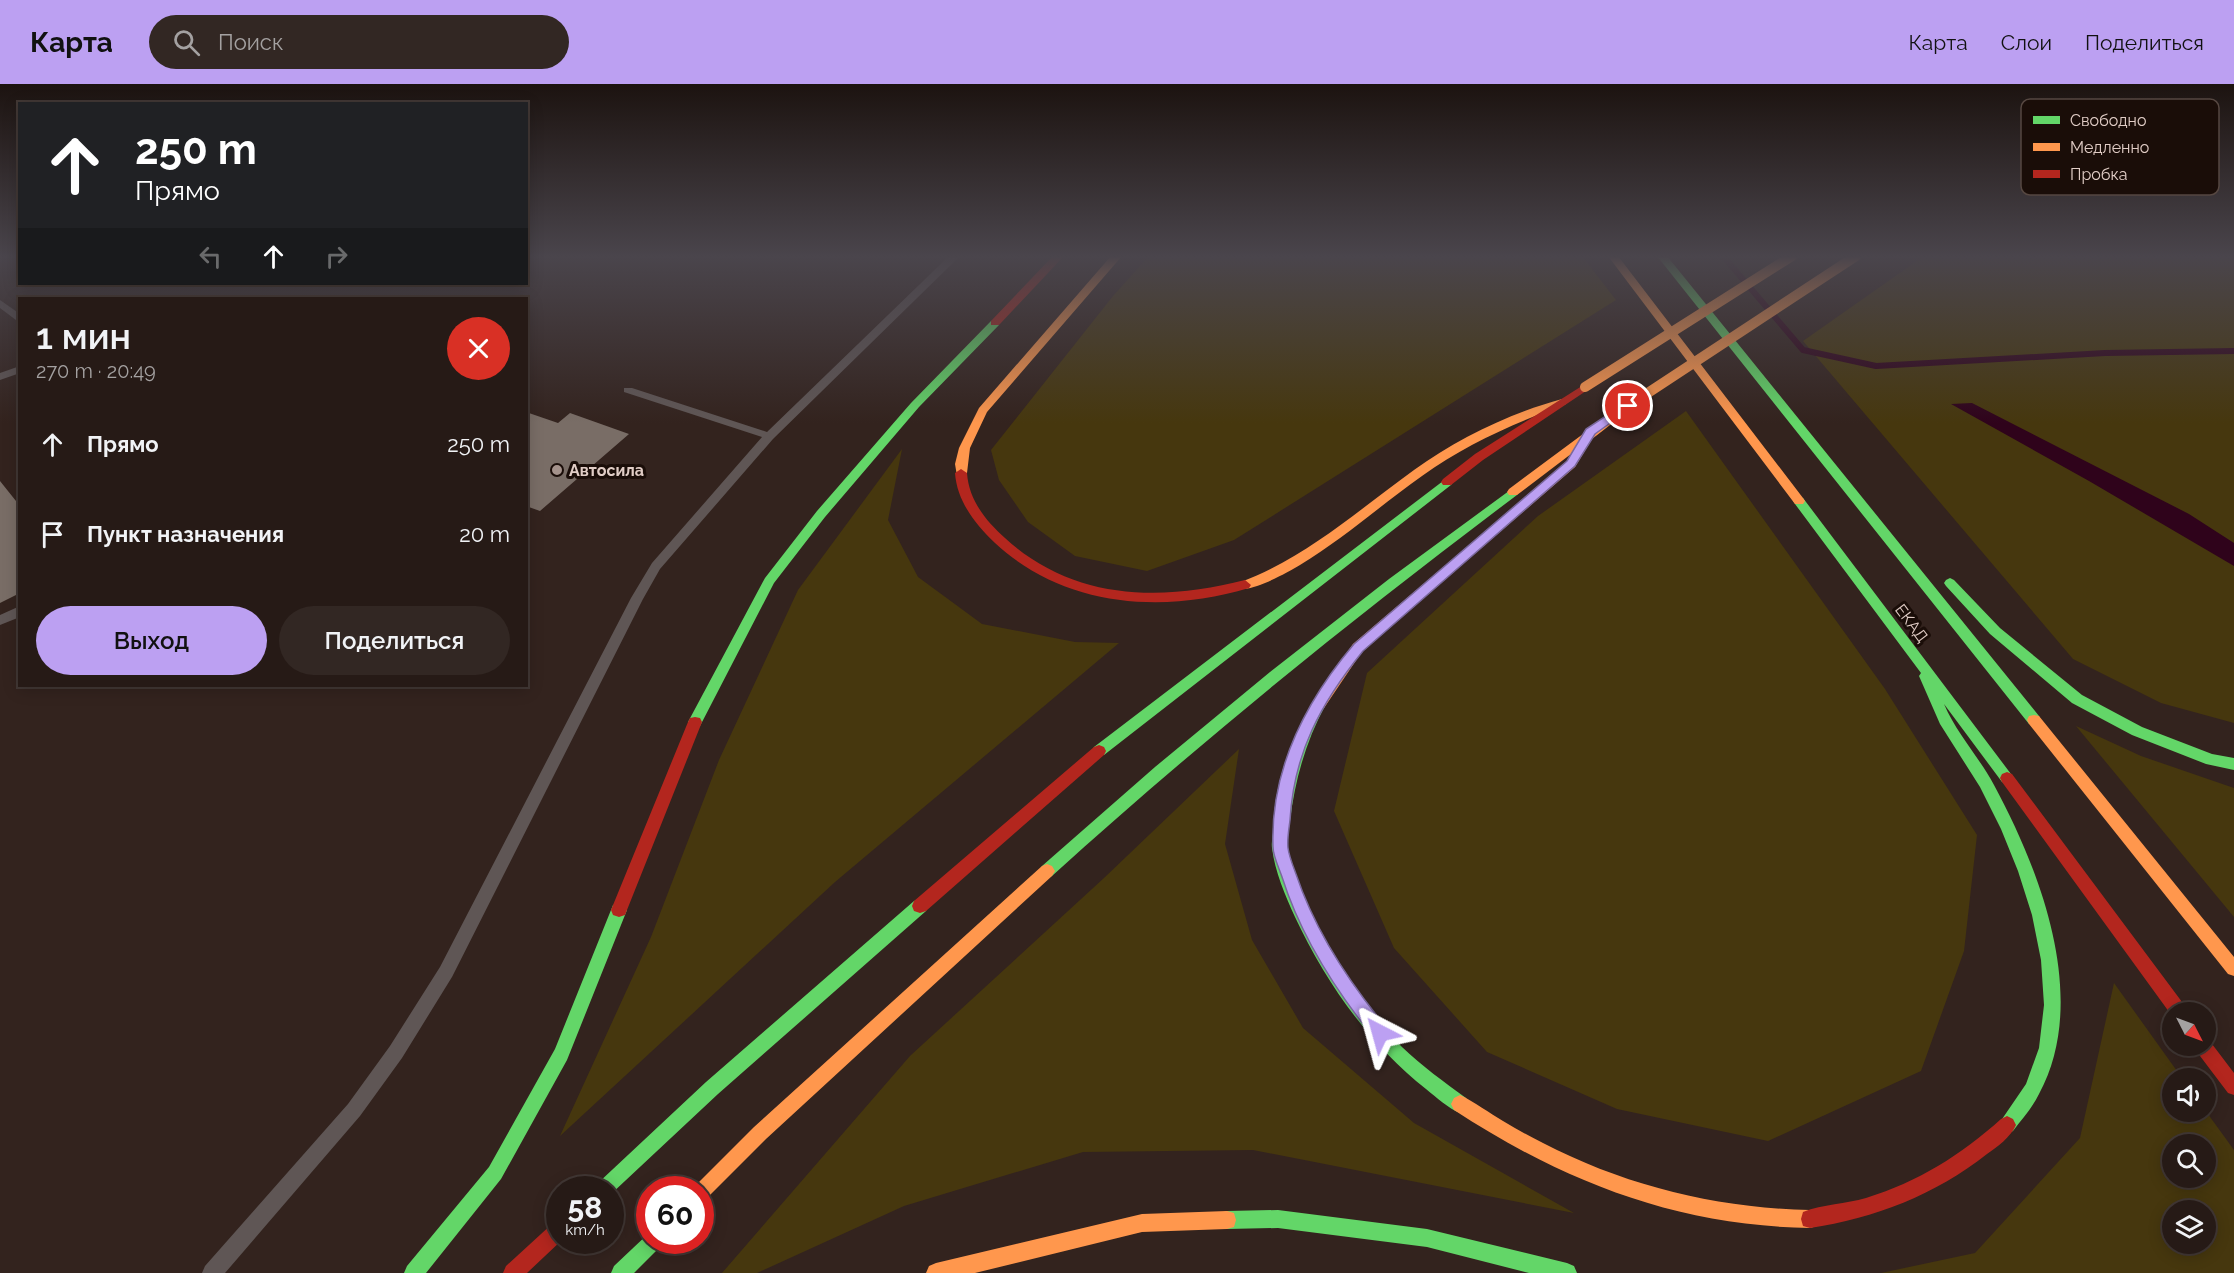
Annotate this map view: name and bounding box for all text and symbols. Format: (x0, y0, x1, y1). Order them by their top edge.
search box (149, 15, 569, 69)
text: Карта (30, 26, 113, 59)
icon: search (170, 26, 203, 59)
text: Поиск (218, 29, 283, 55)
text: Карта (1909, 30, 1968, 55)
text: Слои (2001, 30, 2052, 55)
text: Поделиться (2085, 30, 2204, 55)
legend (2021, 99, 2219, 195)
text: Свободно (2070, 111, 2146, 130)
text: 250 m (135, 125, 257, 174)
icon: ahead (36, 126, 114, 204)
text: Медленно (2070, 138, 2149, 157)
text: Пробка (2070, 165, 2128, 184)
text: Прямо (135, 175, 220, 206)
icon: left (194, 240, 227, 273)
icon: ahead (257, 240, 290, 273)
icon: right (320, 240, 353, 273)
text: 1 мин (36, 315, 131, 357)
button: close (447, 317, 510, 380)
text: 270 m · 20:49 (36, 359, 156, 383)
pin (1602, 380, 1653, 431)
icon: arrive (1611, 389, 1644, 422)
icon: ahead (36, 428, 69, 461)
text: Прямо (87, 431, 159, 457)
text: 250 m (447, 431, 510, 457)
place label: Автосила (569, 461, 644, 480)
marker: Автосила (550, 463, 564, 477)
icon: arrive (36, 518, 69, 551)
text: Пункт назначения (87, 521, 284, 547)
text: 20 m (459, 521, 510, 547)
street label: ЕКАД (1891, 601, 1932, 646)
button: Выход (36, 606, 267, 675)
button: Поделиться (279, 606, 510, 675)
position arrow (1348, 1001, 1412, 1065)
north arrow (2162, 1002, 2216, 1056)
map controls (2162, 1002, 2216, 1254)
button: sound (2162, 1068, 2216, 1122)
button: search (2162, 1134, 2216, 1188)
speed limit sign: 60 (636, 1176, 714, 1254)
text: 58 (568, 1190, 602, 1225)
button: layers (2162, 1200, 2216, 1254)
text: km/h (565, 1221, 605, 1239)

